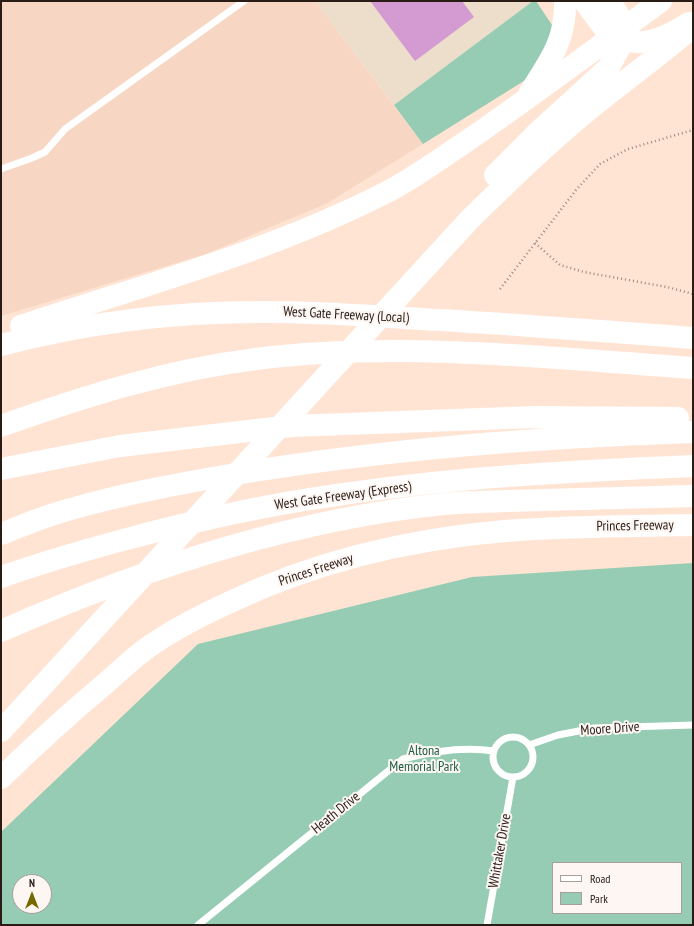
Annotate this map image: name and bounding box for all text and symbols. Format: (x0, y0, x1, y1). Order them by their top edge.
street label: West Gate Freeway (Local) (283, 303, 409, 327)
street label: West Gate Freeway (Express) (274, 478, 412, 514)
street label: Princes Freeway (596, 517, 674, 535)
street label: Princes Freeway (277, 550, 355, 590)
street label: Moore Drive (580, 719, 640, 739)
park label: Altona Memorial Park (389, 743, 459, 776)
street label: Heath Drive (308, 788, 364, 838)
street label: Whittaker Drive (485, 813, 515, 889)
legend (552, 862, 682, 914)
text: Road (590, 871, 610, 886)
north arrow (12, 874, 52, 914)
text: N (29, 876, 35, 890)
text: Park (590, 891, 608, 906)

